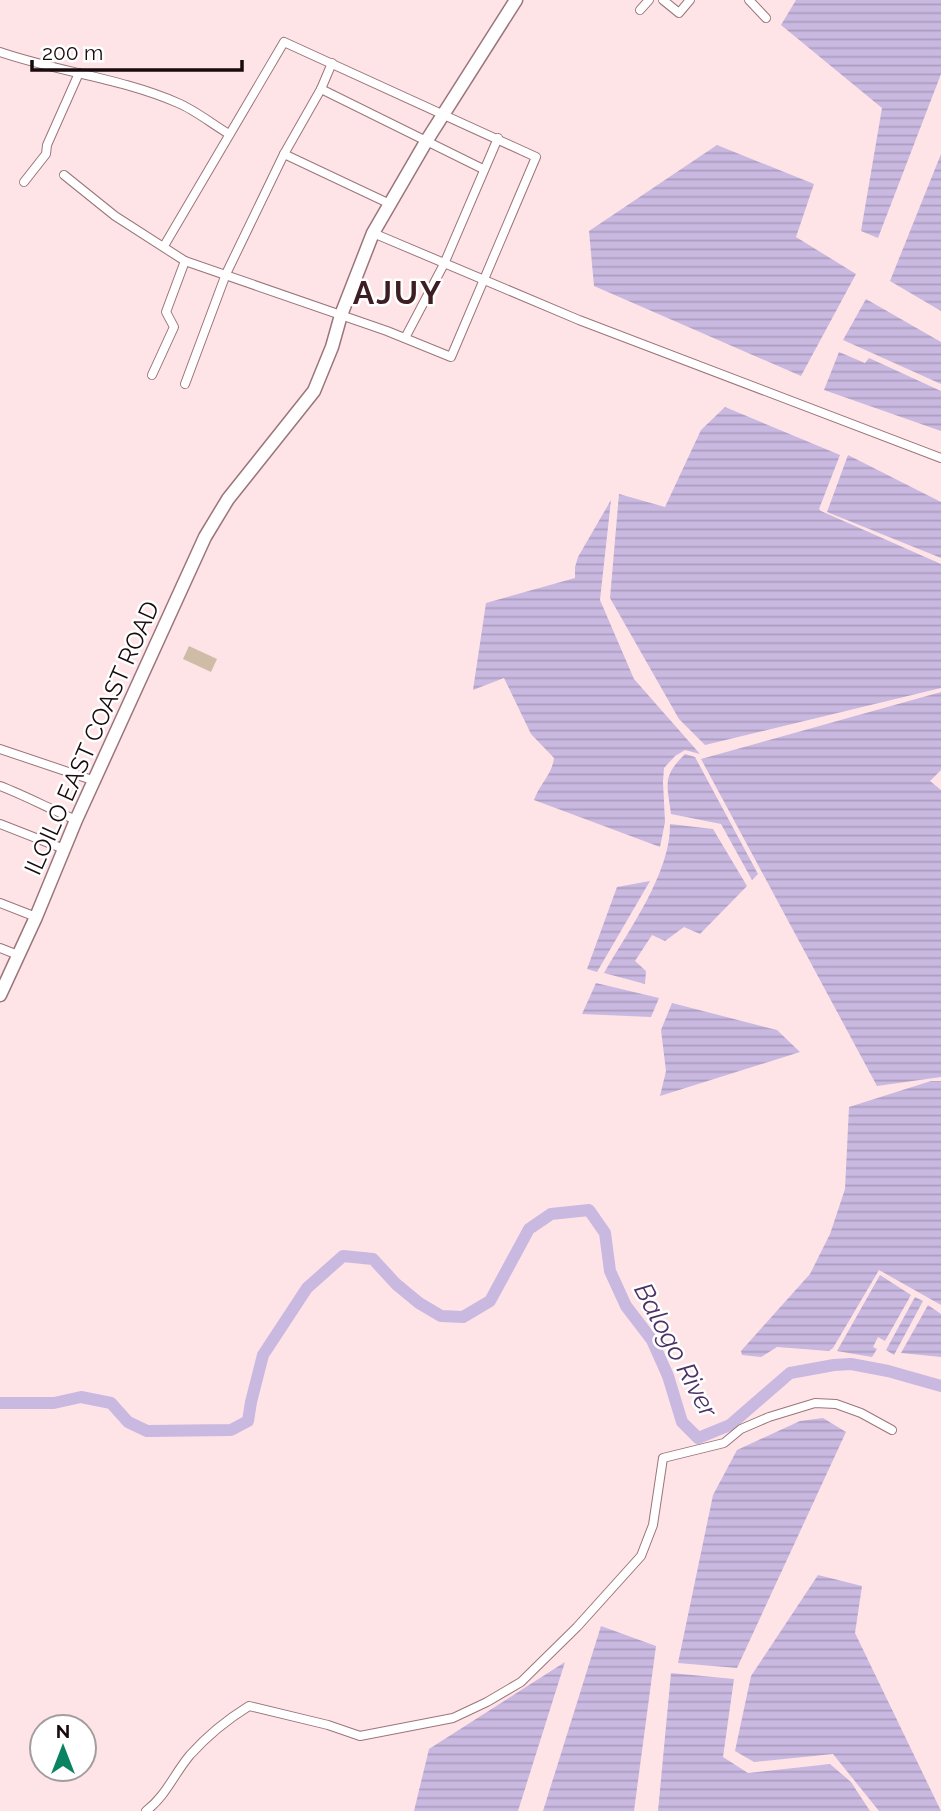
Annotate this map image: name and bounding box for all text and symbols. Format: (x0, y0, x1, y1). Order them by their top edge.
scale bar (32, 28, 242, 72)
text: 200 m (42, 40, 103, 65)
district label: AJUY (353, 274, 443, 311)
street label: ILOILO EAST COAST ROAD (18, 596, 165, 879)
water label: Balogo River (628, 1278, 724, 1423)
north arrow (28, 1713, 98, 1783)
text: N (56, 1720, 70, 1742)

